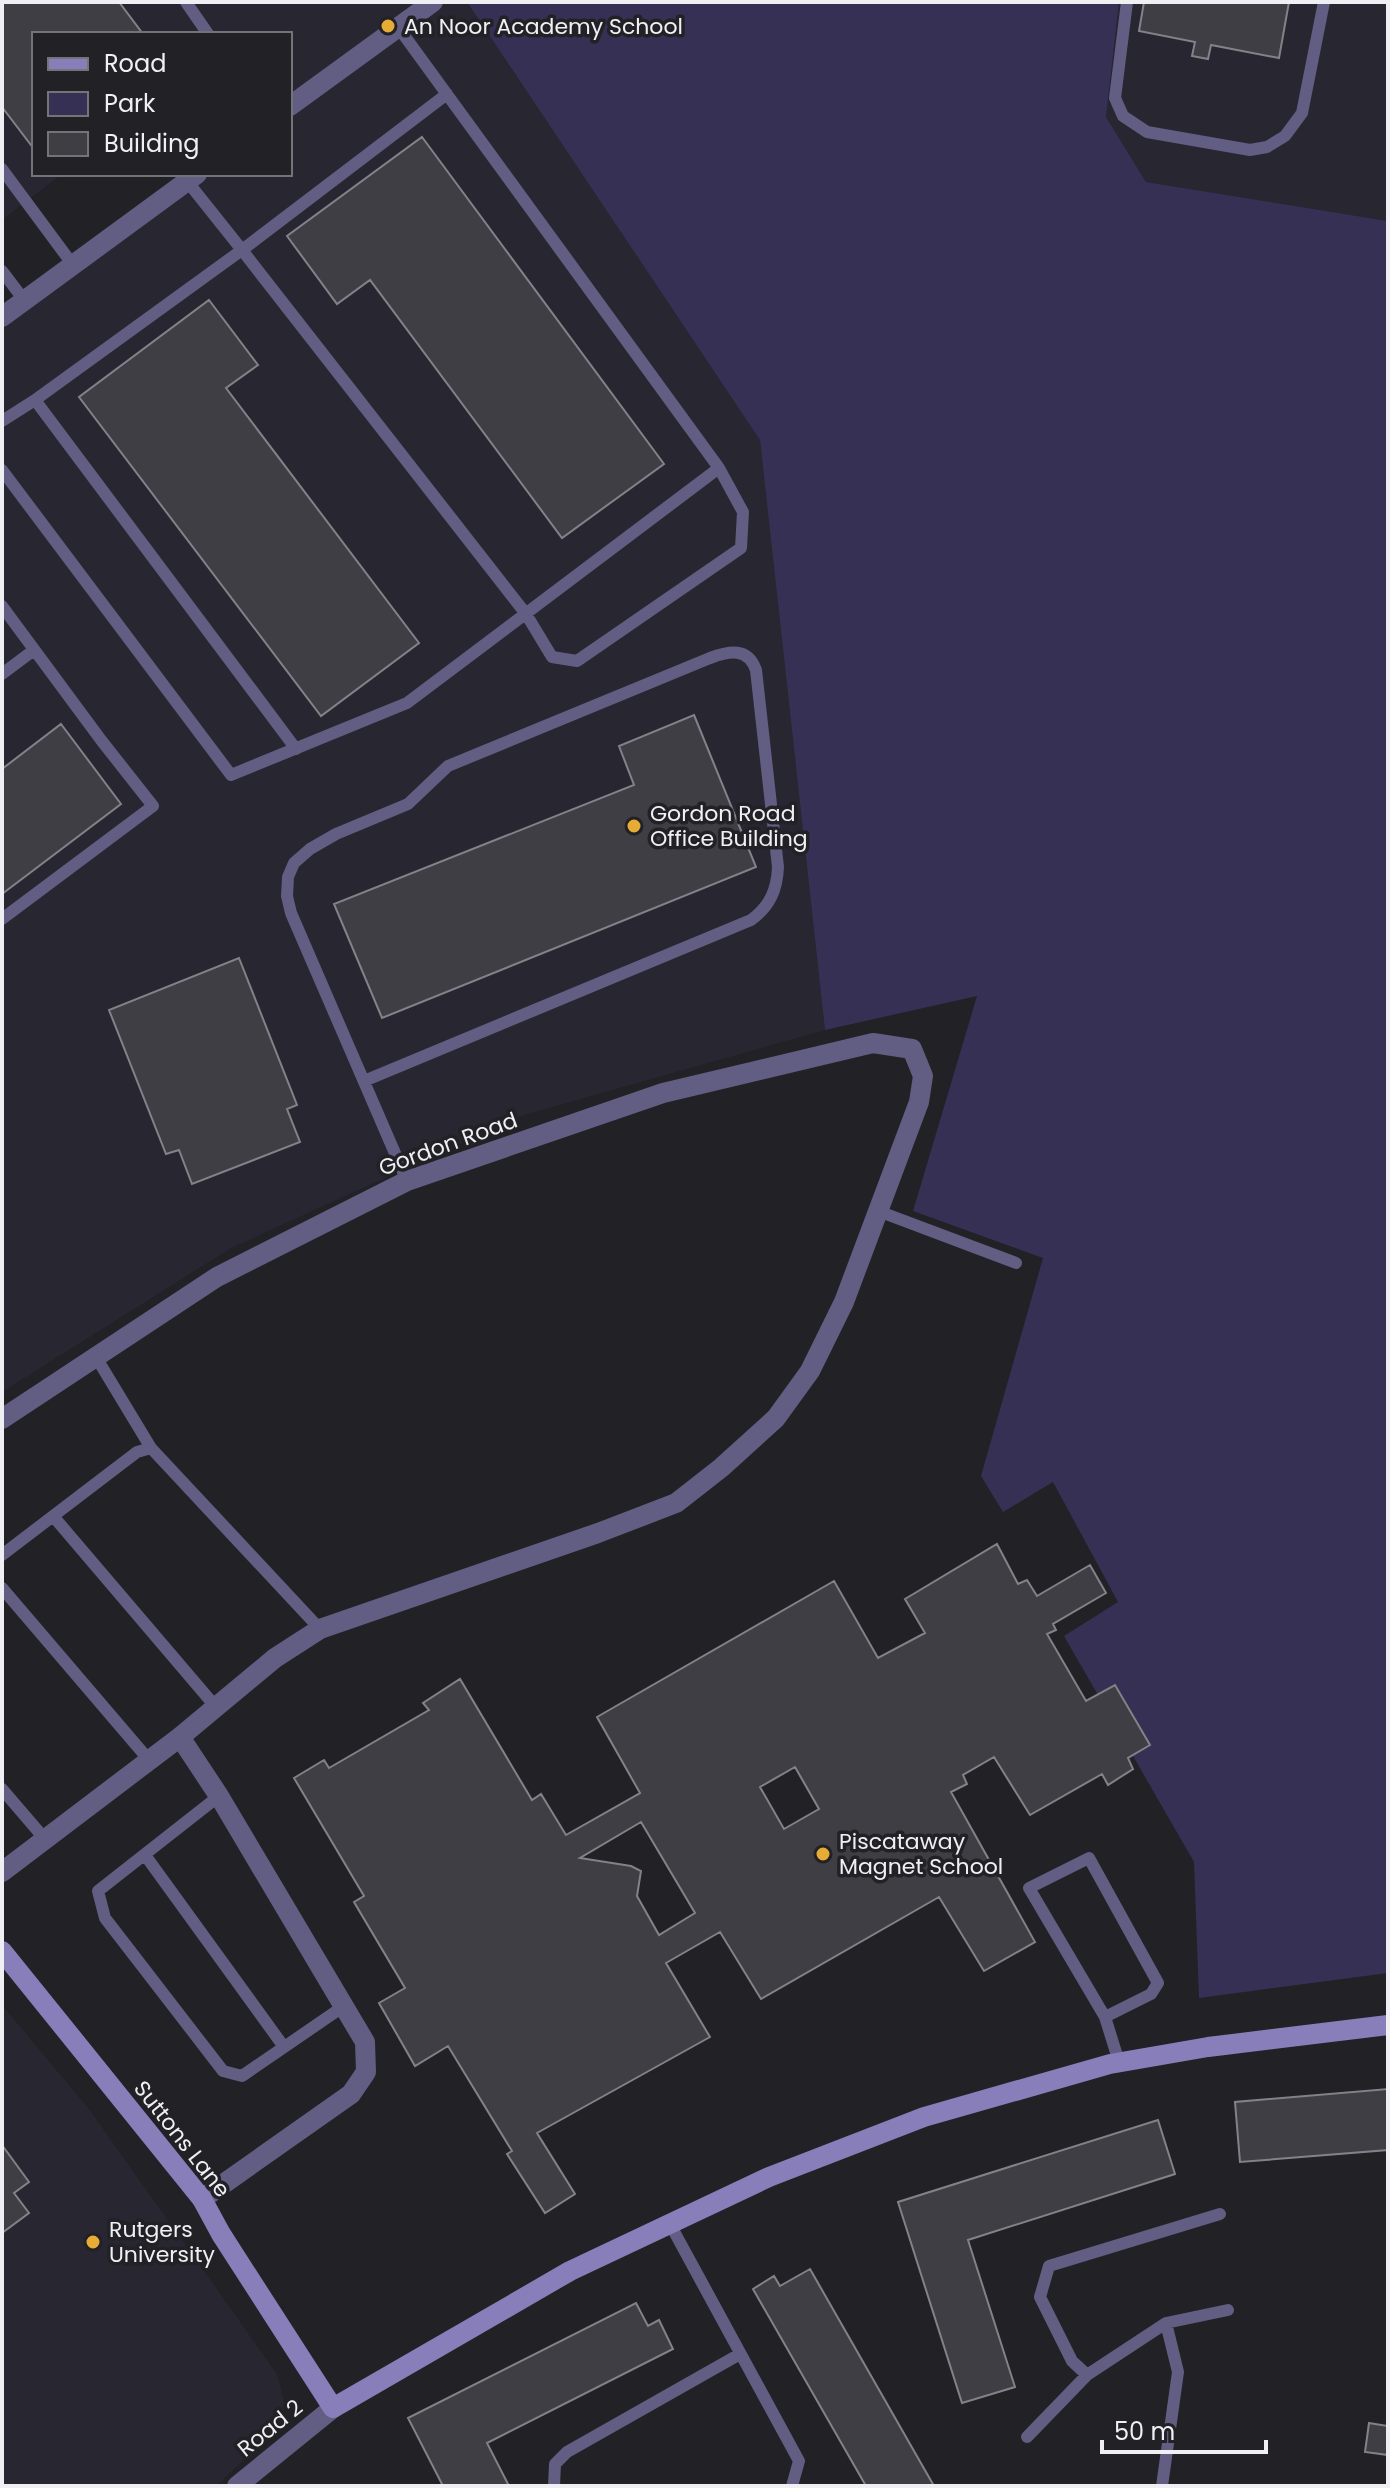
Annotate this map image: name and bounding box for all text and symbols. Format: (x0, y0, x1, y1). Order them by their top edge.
place label: An Noor Academy School (404, 11, 683, 42)
marker: An Noor Academy School (379, 17, 397, 35)
legend (32, 32, 292, 176)
text: Road (104, 47, 166, 80)
text: Park (104, 87, 156, 120)
text: Building (104, 127, 200, 160)
place label: Gordon Road Office Building (650, 798, 808, 854)
marker: Gordon Road Office Building (625, 817, 643, 835)
street label: Gordon Road (374, 1105, 522, 1183)
place label: Piscataway Magnet School (839, 1826, 1003, 1882)
marker: Piscataway Magnet School (814, 1845, 832, 1863)
street label: Suttons Lane (126, 2074, 238, 2204)
place label: Rutgers University (109, 2214, 215, 2270)
marker: Rutgers University (84, 2233, 102, 2251)
street label: Road 2 (231, 2392, 309, 2464)
scale bar (1102, 2404, 1266, 2454)
text: 50 m (1114, 2415, 1175, 2448)

